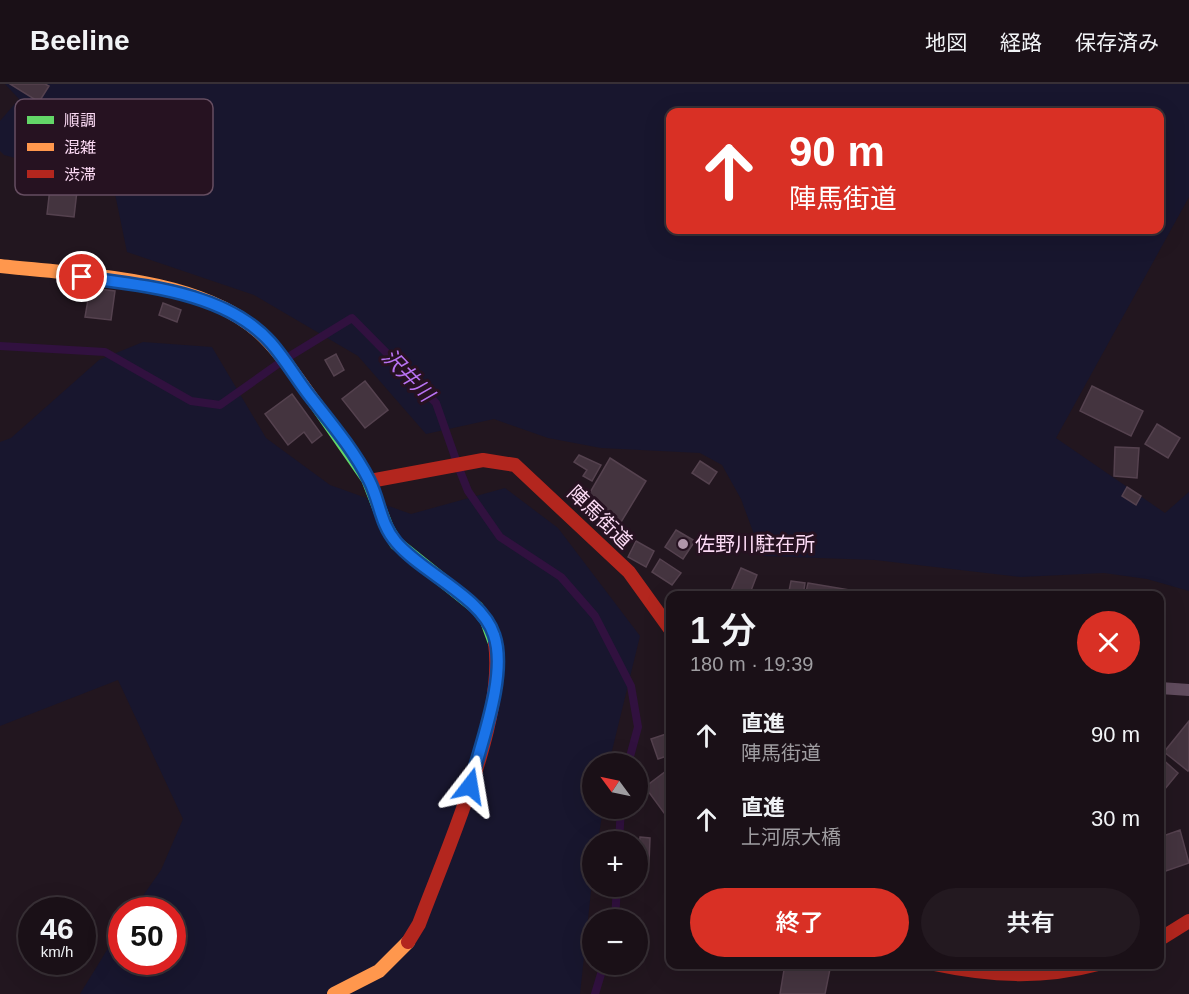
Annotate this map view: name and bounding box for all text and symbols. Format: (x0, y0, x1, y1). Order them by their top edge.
text: Beeline (30, 25, 130, 56)
text: 地図 (925, 31, 967, 54)
text: 経路 (1000, 31, 1042, 54)
text: 保存済み (1075, 31, 1159, 54)
legend (15, 99, 213, 195)
text: 順調 (64, 112, 96, 129)
text: 90 m (789, 128, 885, 175)
icon: ahead (690, 132, 768, 210)
text: 混雑 (64, 139, 96, 156)
text: 渋滞 (64, 166, 96, 183)
text: 陣馬街道 (789, 184, 897, 214)
pin (56, 251, 107, 302)
icon: arrive (65, 260, 98, 293)
water label: 沢井川 (378, 344, 440, 407)
street label: 陣馬街道 (564, 481, 636, 553)
place label: 佐野川駐在所 (695, 533, 815, 555)
marker: 佐野川駐在所 (676, 537, 690, 551)
text: 1 分 (690, 610, 756, 651)
button: close (1077, 611, 1140, 674)
text: 180 m · 19:39 (690, 653, 813, 675)
text: 直進 (741, 711, 785, 736)
icon: ahead (690, 719, 723, 752)
text: 90 m (1091, 722, 1140, 747)
text: 陣馬街道 (741, 742, 821, 764)
north arrow (582, 753, 648, 819)
map controls (582, 753, 648, 975)
position arrow (438, 754, 502, 818)
text: 直進 (741, 795, 785, 820)
icon: ahead (690, 803, 723, 836)
text: 30 m (1091, 806, 1140, 831)
text: 上河原大橋 (741, 826, 841, 848)
button: + (582, 831, 648, 897)
button: 終了 (690, 888, 909, 957)
button: 共有 (921, 888, 1140, 957)
speed limit sign: 50 (108, 897, 186, 975)
button: − (582, 909, 648, 975)
text: 46 (40, 912, 74, 945)
text: km/h (41, 943, 73, 960)

